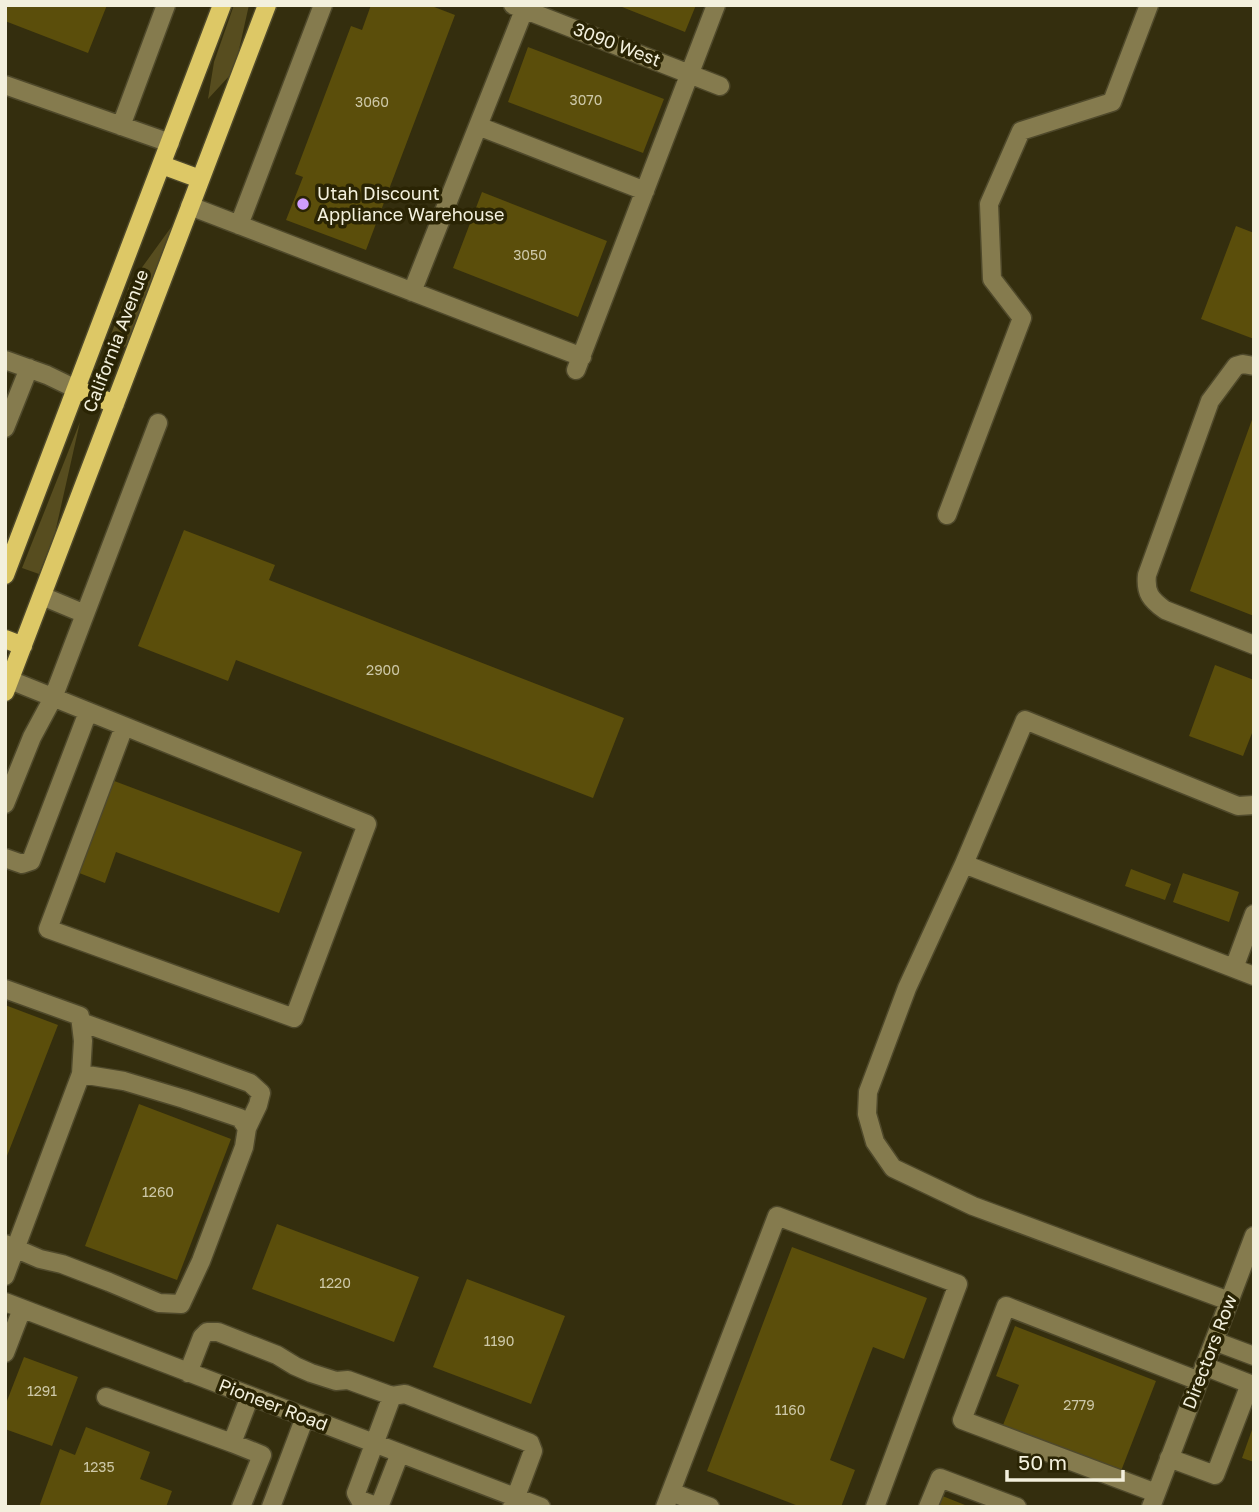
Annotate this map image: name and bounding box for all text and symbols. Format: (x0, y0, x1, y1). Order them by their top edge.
street label: 3090 West (570, 17, 664, 71)
house number: 3070 (570, 91, 602, 108)
house number: 3060 (355, 93, 389, 110)
place label: Utah Discount Appliance Warehouse (317, 182, 505, 225)
marker: Utah Discount Appliance Warehouse (295, 196, 311, 212)
house number: 3050 (513, 246, 547, 263)
street label: California Avenue (78, 266, 152, 415)
house number: 2900 (366, 661, 400, 678)
house number: 1260 (142, 1183, 174, 1200)
house number: 1220 (319, 1274, 351, 1291)
street label: Directors Row (1177, 1291, 1241, 1412)
house number: 1190 (484, 1332, 514, 1349)
street label: Pioneer Road (216, 1373, 331, 1435)
house number: 1291 (27, 1382, 57, 1399)
house number: 2779 (1063, 1396, 1095, 1413)
house number: 1160 (775, 1401, 805, 1418)
scale bar (1007, 1438, 1122, 1482)
text: 50 m (1018, 1449, 1067, 1475)
house number: 1235 (83, 1458, 115, 1475)

